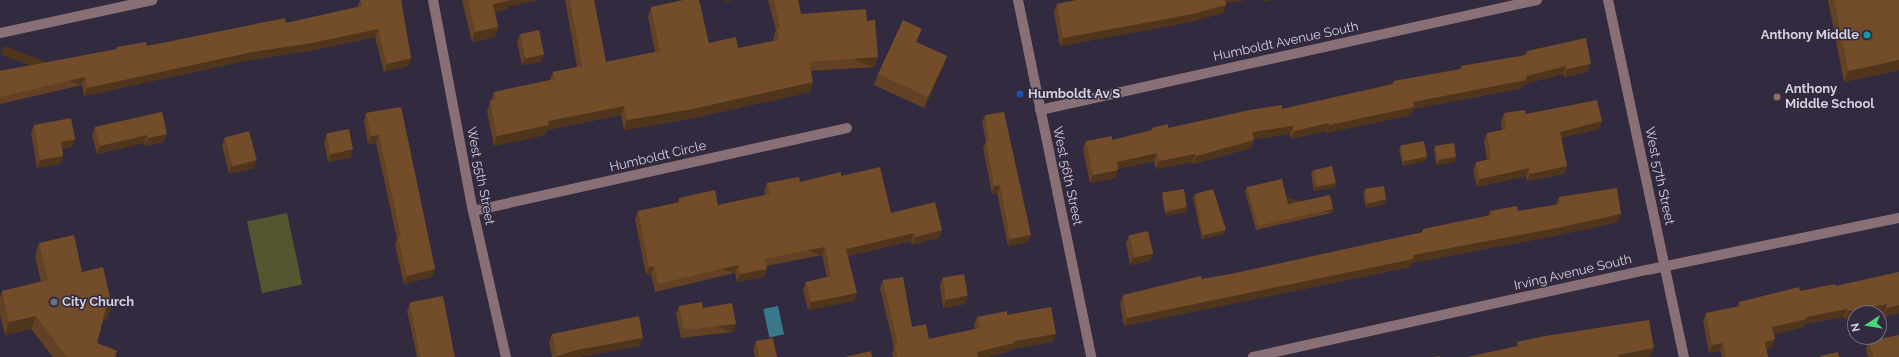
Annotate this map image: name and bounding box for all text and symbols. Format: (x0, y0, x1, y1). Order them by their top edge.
street label: Humboldt Avenue South (1212, 19, 1360, 65)
place label: Anthony Middle (1760, 27, 1859, 43)
marker: Anthony Middle (1862, 30, 1872, 40)
place label: Anthony Middle School (1785, 82, 1874, 113)
place label: Humboldt Av S (1028, 86, 1121, 102)
marker: Humboldt Av S (1015, 89, 1025, 99)
marker: Anthony Middle School (1772, 92, 1782, 102)
street label: West 56th Street (1049, 125, 1085, 227)
street label: West 55th Street (463, 126, 497, 226)
street label: West 57th Street (1641, 126, 1677, 226)
street label: Humboldt Circle (608, 138, 708, 176)
street label: Irving Avenue South (1512, 252, 1634, 294)
place label: City Church (62, 294, 134, 310)
marker: City Church (49, 297, 59, 307)
north arrow (1847, 305, 1887, 345)
text: N (1849, 322, 1863, 333)

